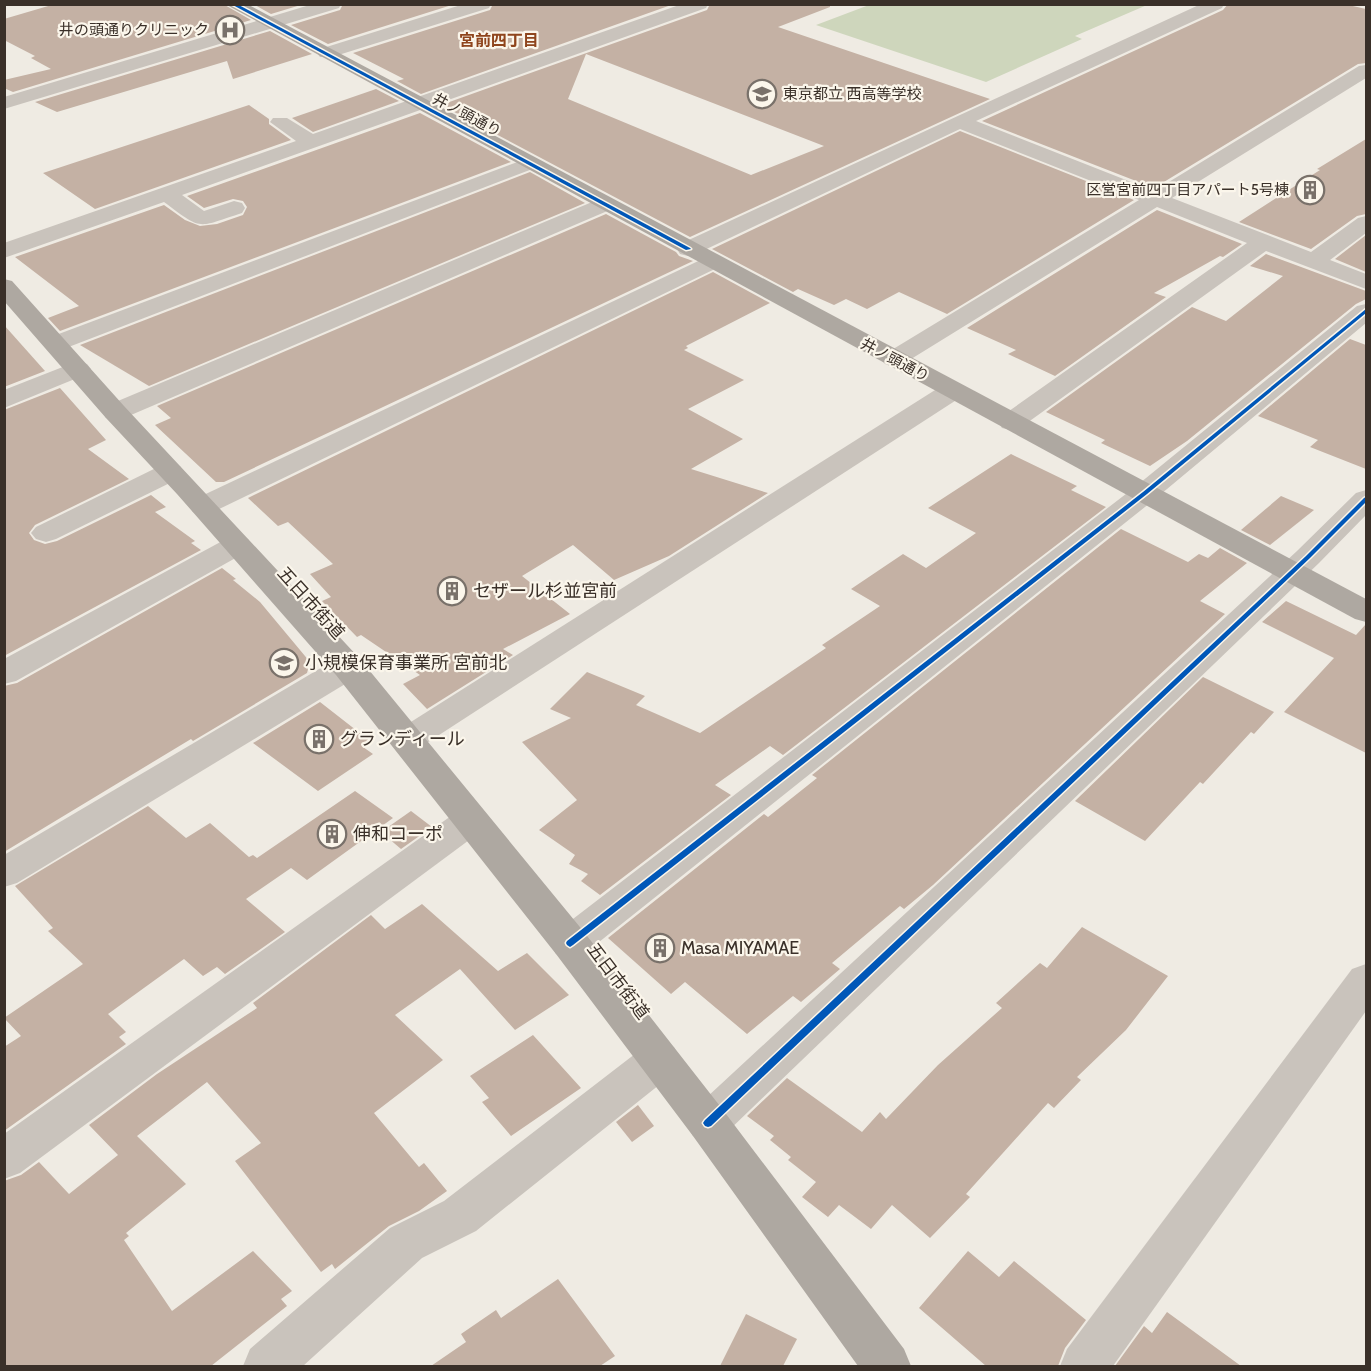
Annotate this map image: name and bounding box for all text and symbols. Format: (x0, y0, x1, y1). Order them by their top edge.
hospital icon: 井の頭通りクリニック (214, 14, 246, 46)
place label: 井の頭通りクリニック (59, 21, 209, 39)
district label: 宮前四丁目 (459, 31, 539, 50)
school or university icon: 東京都立 西高等学校 (746, 78, 778, 110)
place label: 東京都立 西高等学校 (783, 85, 921, 103)
street label: 井ノ頭通り (430, 89, 504, 141)
building icon: 区営宮前四丁目アパート5号棟 (1294, 174, 1326, 206)
place label: 区営宮前四丁目アパート5号棟 (1086, 181, 1289, 199)
street label: 井ノ頭通り (858, 334, 932, 386)
street label: 五日市街道 (273, 562, 349, 644)
building icon: セザール杉並宮前 (436, 575, 468, 607)
place label: セザール杉並宮前 (473, 580, 617, 602)
school or university icon: 小規模保育事業所 宮前北 (268, 647, 300, 679)
place label: 小規模保育事業所 宮前北 (305, 652, 507, 674)
building icon: グランディール (303, 723, 335, 755)
place label: グランディール (340, 728, 465, 750)
building icon: 伸和コーポ (316, 818, 348, 850)
place label: 伸和コーポ (353, 823, 443, 845)
building icon: Masa MIYAMAE (644, 932, 676, 964)
place label: Masa MIYAMAE (681, 937, 799, 959)
street label: 五日市街道 (582, 938, 654, 1024)

